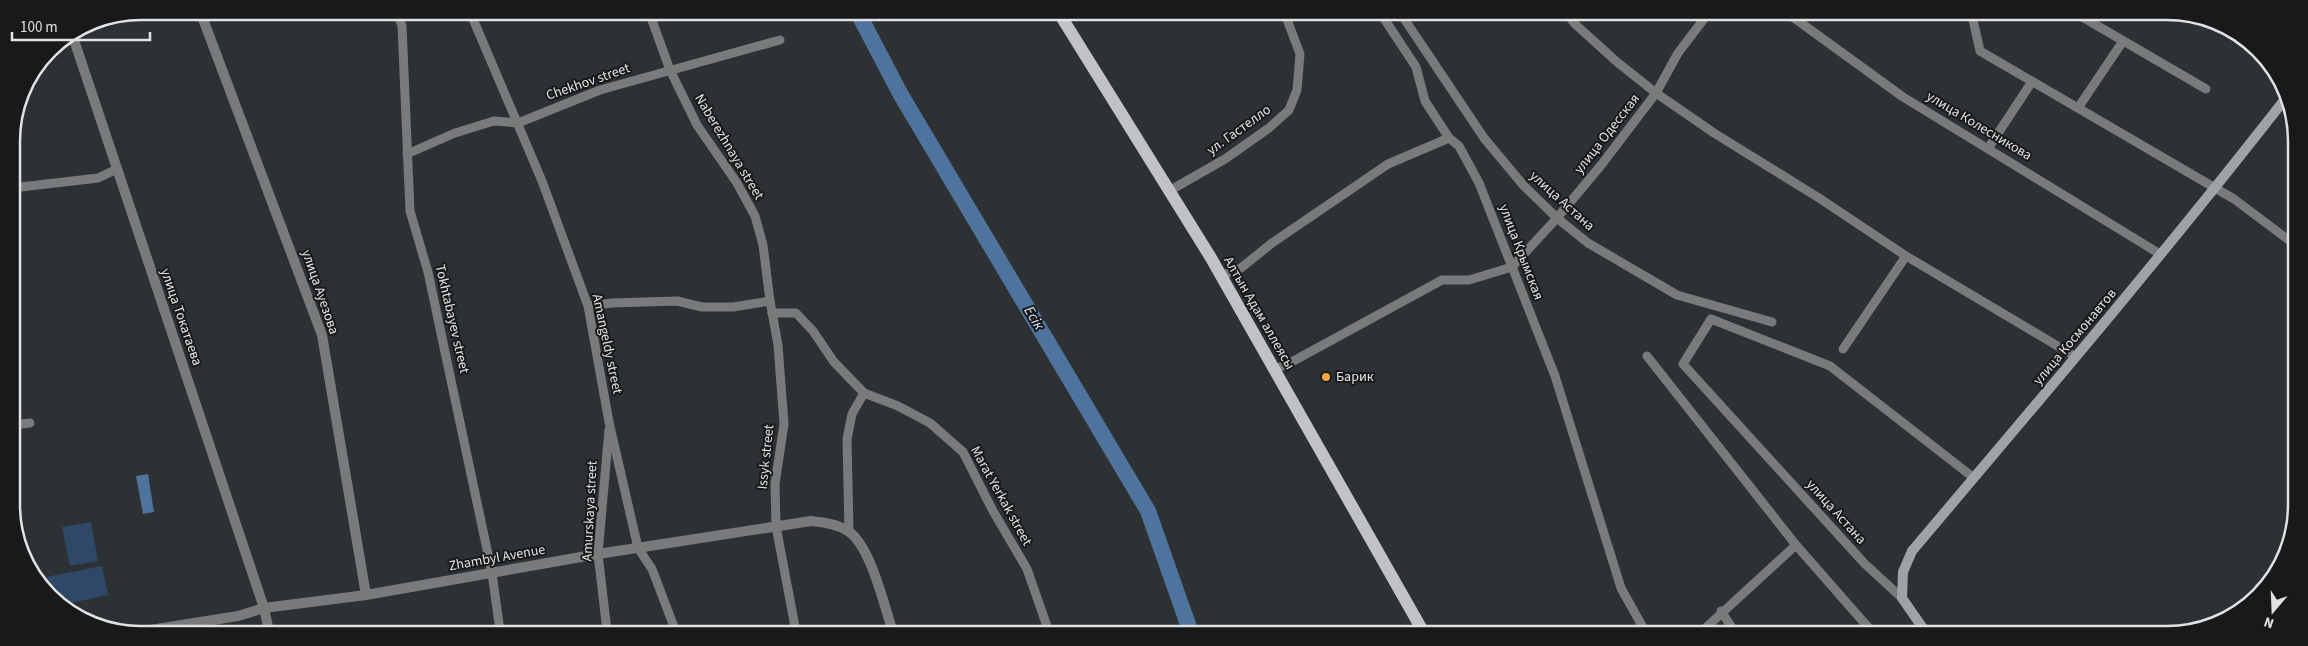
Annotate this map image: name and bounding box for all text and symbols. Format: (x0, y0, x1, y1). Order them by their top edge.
scale bar (12, 10, 150, 42)
text: 100 m (20, 17, 58, 38)
street label: Chekhov street (543, 58, 633, 106)
street label: улица Колесникова (1922, 87, 2036, 165)
street label: Naberezhnaya street (689, 90, 769, 204)
street label: улица Одесская (1569, 90, 1645, 178)
street label: ул. Гастелло (1203, 100, 1275, 160)
street label: улица Астана (1525, 166, 1599, 236)
street label: улица Крымская (1494, 201, 1548, 303)
street label: улица Ауезова (296, 247, 344, 337)
street label: Алтын Адам аллеясы (1218, 253, 1300, 373)
street label: Tokhtabayev street (430, 263, 474, 376)
street label: улица Токатаева (155, 266, 207, 368)
street label: улица Космонавтов (2029, 284, 2121, 390)
street label: Amangeldy street (587, 292, 627, 396)
water label: Есік (1019, 302, 1050, 335)
place label: Барик (1336, 367, 1374, 387)
marker: Барик (1320, 371, 1332, 383)
street label: Issyk street (753, 423, 779, 490)
street label: Marat Yerkak street (965, 443, 1037, 550)
street label: Amurskaya street (577, 460, 603, 562)
street label: улица Астана (1801, 475, 1871, 549)
street label: Zhambyl Avenue (447, 540, 547, 576)
north arrow (2248, 586, 2298, 636)
text: N (2261, 611, 2277, 633)

